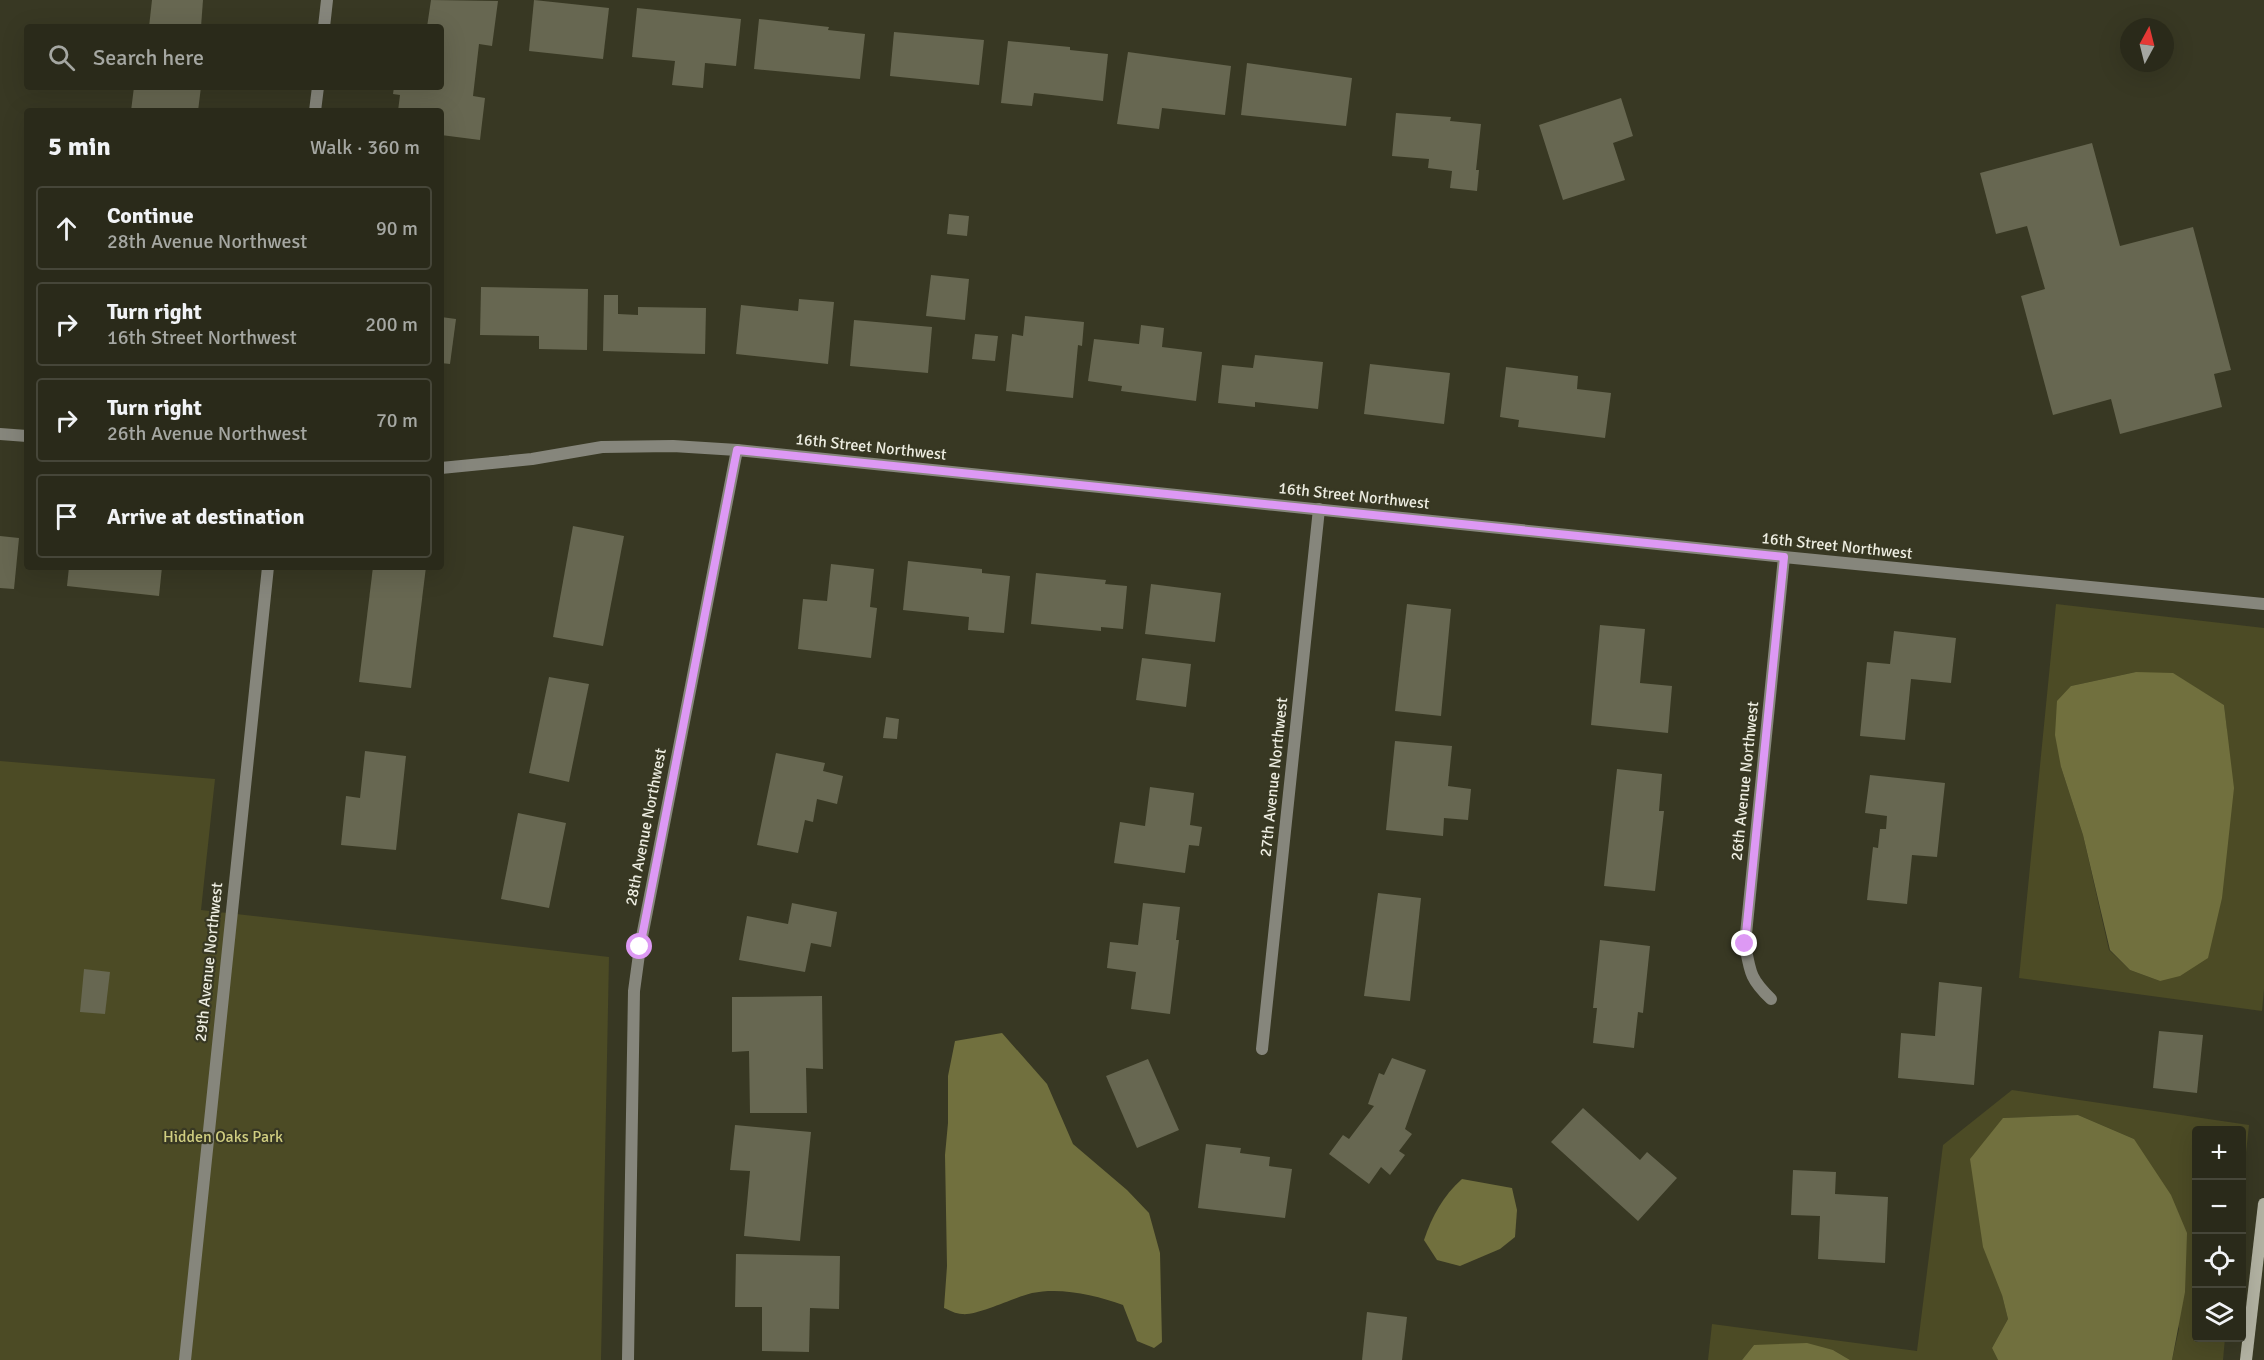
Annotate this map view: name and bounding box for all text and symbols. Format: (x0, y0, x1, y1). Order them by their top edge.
north arrow (2120, 18, 2174, 72)
search box (24, 24, 444, 90)
icon: search (45, 41, 78, 74)
text: Search here (93, 44, 204, 71)
text: 5 min (48, 131, 111, 163)
text: Walk · 360 m (310, 135, 420, 160)
text: Continue (107, 202, 194, 229)
icon: ahead (50, 212, 83, 245)
text: 90 m (376, 216, 418, 241)
text: 28th Avenue Northwest (107, 229, 307, 254)
text: Turn right (107, 298, 202, 325)
icon: right (50, 308, 83, 341)
text: 200 m (365, 312, 418, 337)
text: 16th Street Northwest (107, 325, 297, 350)
text: Turn right (107, 394, 202, 421)
icon: right (50, 404, 83, 437)
text: 70 m (376, 408, 418, 433)
text: 26th Avenue Northwest (107, 421, 307, 446)
street label: 16th Street Northwest (794, 429, 948, 465)
street label: 16th Street Northwest (1277, 478, 1431, 514)
icon: arrive (50, 500, 83, 533)
text: Arrive at destination (107, 503, 304, 530)
street label: 16th Street Northwest (1760, 528, 1914, 564)
street label: 27th Avenue Northwest (1256, 696, 1292, 858)
street label: 26th Avenue Northwest (1727, 700, 1763, 862)
street label: 28th Avenue Northwest (621, 746, 671, 907)
street label: 29th Avenue Northwest (191, 881, 227, 1043)
route end (1731, 930, 1757, 956)
route start (626, 933, 652, 959)
map controls (2192, 1126, 2246, 1342)
button: + (2192, 1126, 2246, 1180)
park label: Hidden Oaks Park (163, 1127, 283, 1147)
button: − (2192, 1180, 2246, 1234)
button: locate (2192, 1234, 2246, 1288)
button: layers (2192, 1288, 2246, 1342)

